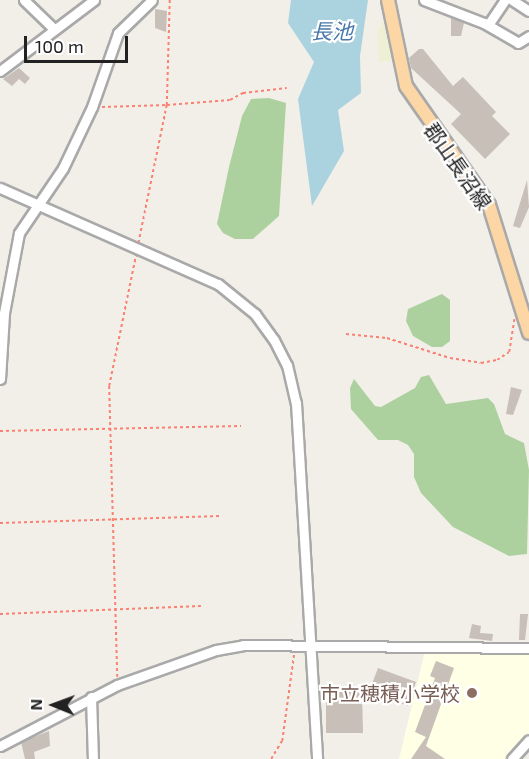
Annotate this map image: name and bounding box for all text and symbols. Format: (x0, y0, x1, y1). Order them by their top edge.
water label: 長池 (311, 18, 353, 44)
scale bar (27, 24, 130, 62)
text: 100 m (35, 35, 84, 57)
street label: 郡山長沼線 (419, 118, 497, 214)
north arrow (24, 675, 84, 735)
place label: 市立穂積小学校 (320, 681, 460, 705)
marker: 市立穂積小学校 (465, 686, 479, 700)
text: N (26, 699, 45, 711)

